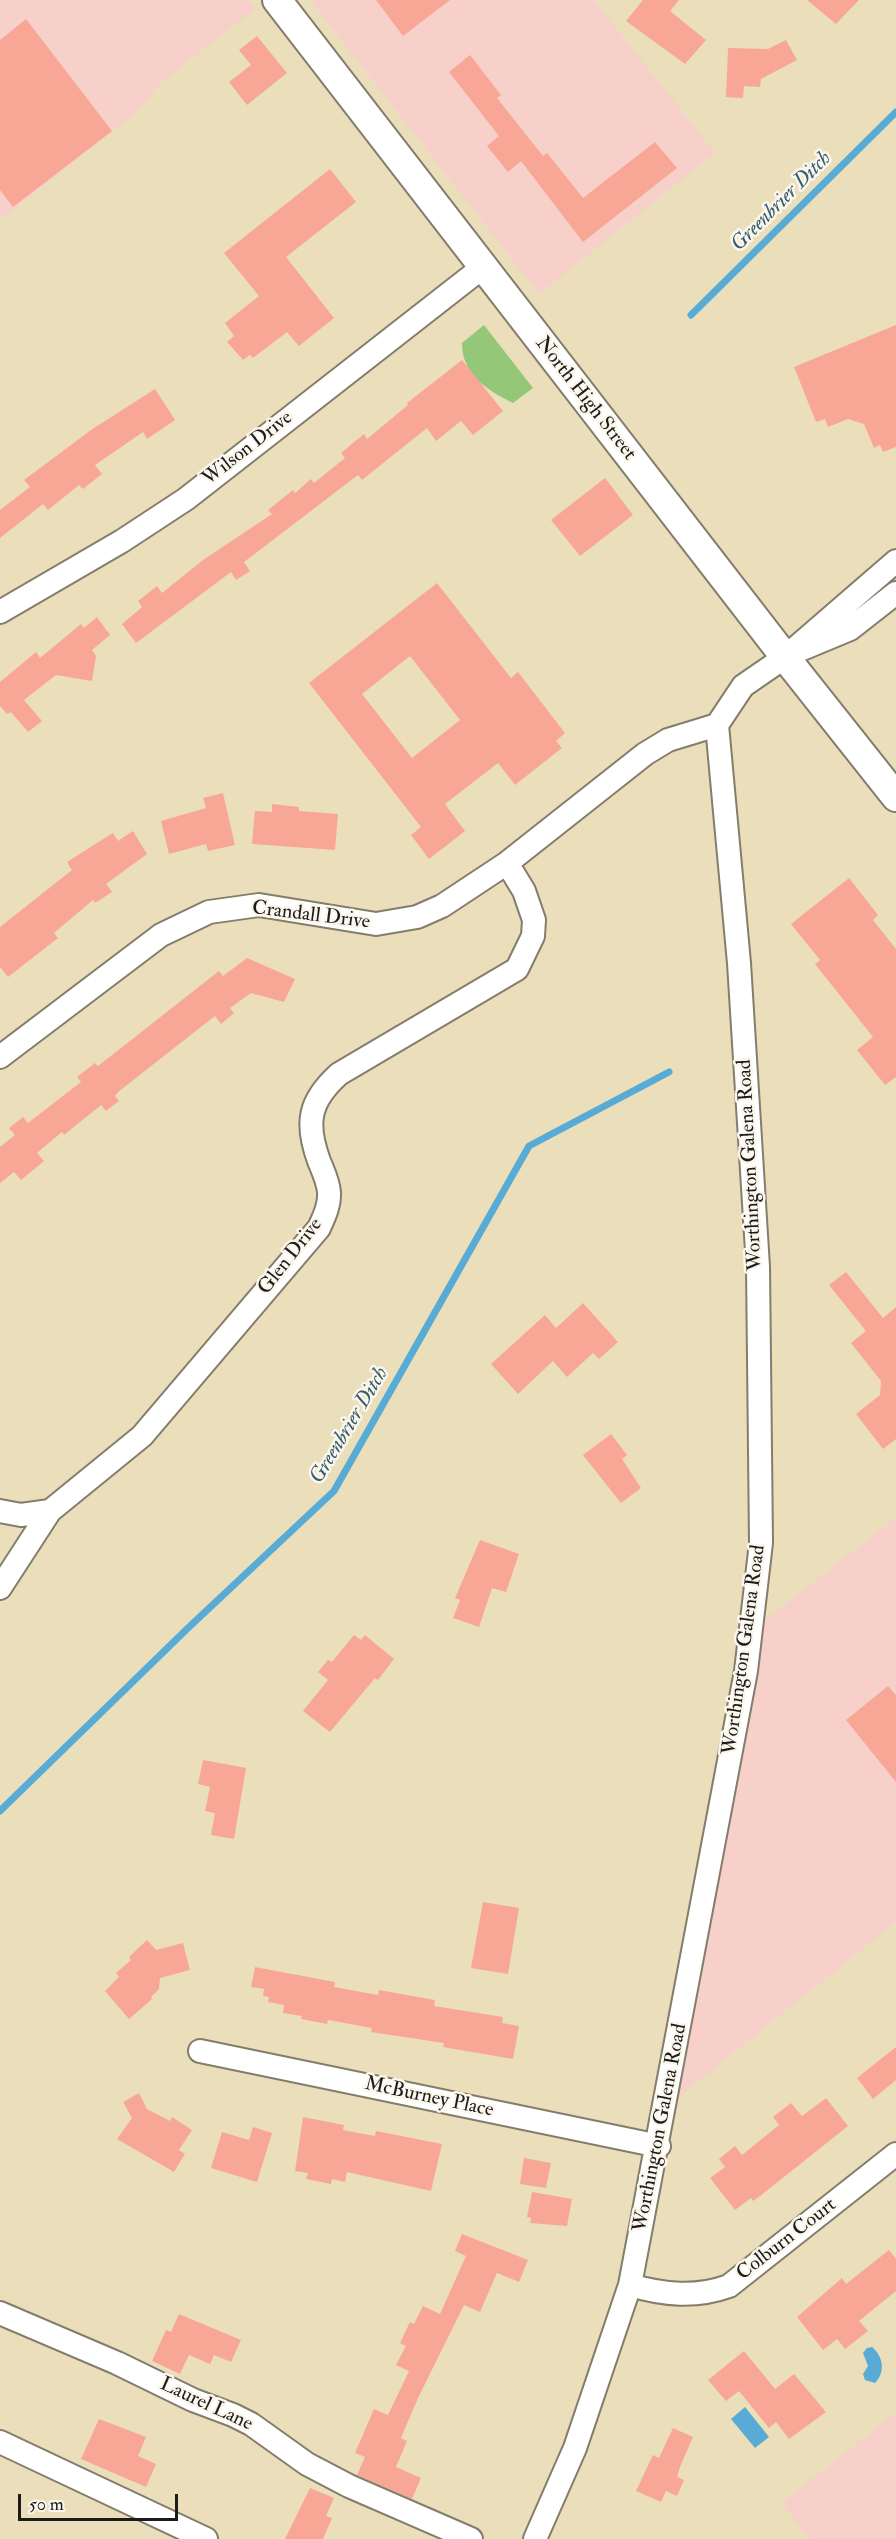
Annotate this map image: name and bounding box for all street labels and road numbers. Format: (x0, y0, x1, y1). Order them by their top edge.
street label: North High Street (529, 332, 641, 466)
street label: Wilson Drive (198, 406, 298, 492)
street label: Crandall Drive (251, 897, 371, 935)
street label: Worthington Galena Road (733, 1059, 769, 1271)
street label: Glen Drive (254, 1214, 328, 1300)
street label: Worthington Galena Road (718, 1544, 772, 1756)
street label: Worthington Galena Road (629, 2022, 693, 2234)
street label: McBurney Place (362, 2073, 496, 2123)
street label: Colburn Court (732, 2194, 842, 2286)
street label: Laurel Lane (156, 2373, 256, 2437)

